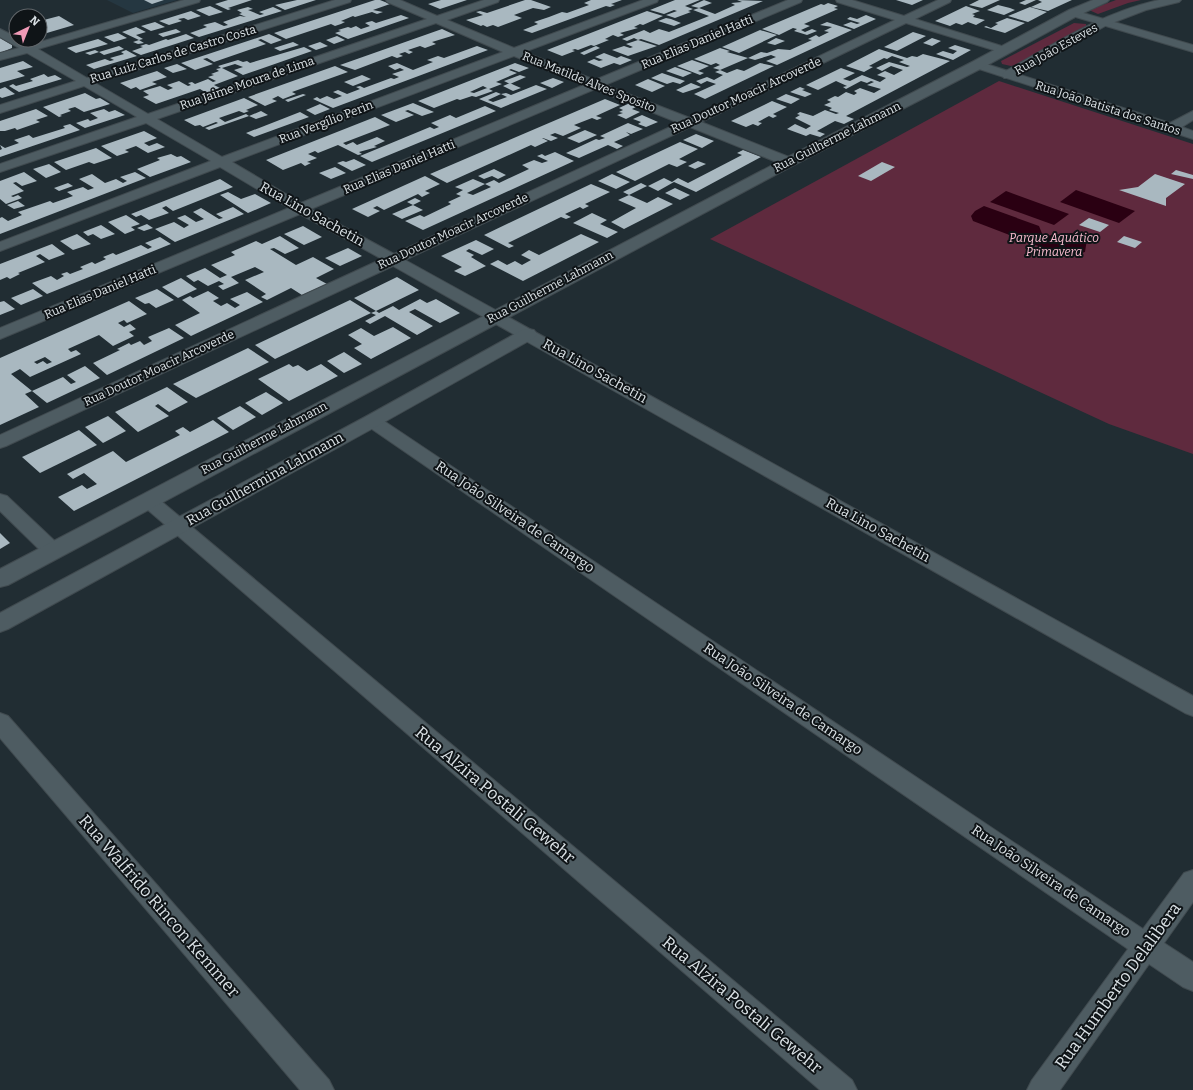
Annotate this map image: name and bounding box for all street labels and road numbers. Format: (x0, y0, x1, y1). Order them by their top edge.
street label: Rua Elias Daniel Hatti (639, 12, 755, 72)
street label: Rua João Esteves (1012, 20, 1100, 78)
street label: Rua Luiz Carlos de Castro Costa (88, 22, 258, 86)
street label: Rua Matilde Alves Sposito (520, 49, 658, 115)
street label: Rua Jaime Moura de Lima (178, 53, 316, 113)
street label: Rua Doutor Moacir Arcoverde (669, 54, 823, 136)
street label: Rua João Batista dos Santos (1034, 78, 1183, 138)
street label: Rua Vergílio Perin (277, 97, 375, 146)
street label: Rua Guilherme Lahmann (771, 99, 903, 175)
street label: Rua Elias Daniel Hatti (341, 137, 457, 197)
street label: Rua Lino Sachetin (257, 178, 367, 250)
street label: Rua Doutor Moacir Arcoverde (376, 190, 530, 272)
street label: Rua Guilherme Lahmann (485, 248, 616, 326)
street label: Rua Elias Daniel Hatti (42, 262, 158, 322)
street label: Rua Doutor Moacir Arcoverde (82, 327, 236, 409)
street label: Rua Lino Sachetin (540, 335, 650, 407)
street label: Rua Guilherme Lahmann (199, 399, 330, 477)
street label: Rua Guilhermina Lahmann (183, 429, 347, 529)
street label: Rua João Silveira de Camargo (432, 457, 598, 577)
street label: Rua Lino Sachetin (823, 494, 933, 566)
street label: Rua João Silveira de Camargo (700, 639, 866, 759)
street label: Rua Alzira Postali Gewehr (411, 722, 580, 868)
street label: Rua Walfrido Rincon Kemmer (74, 810, 244, 1002)
street label: Rua João Silveira de Camargo (968, 821, 1134, 941)
street label: Rua Humberto Delalibera (1050, 899, 1186, 1073)
street label: Rua Alzira Postali Gewehr (658, 932, 827, 1078)

